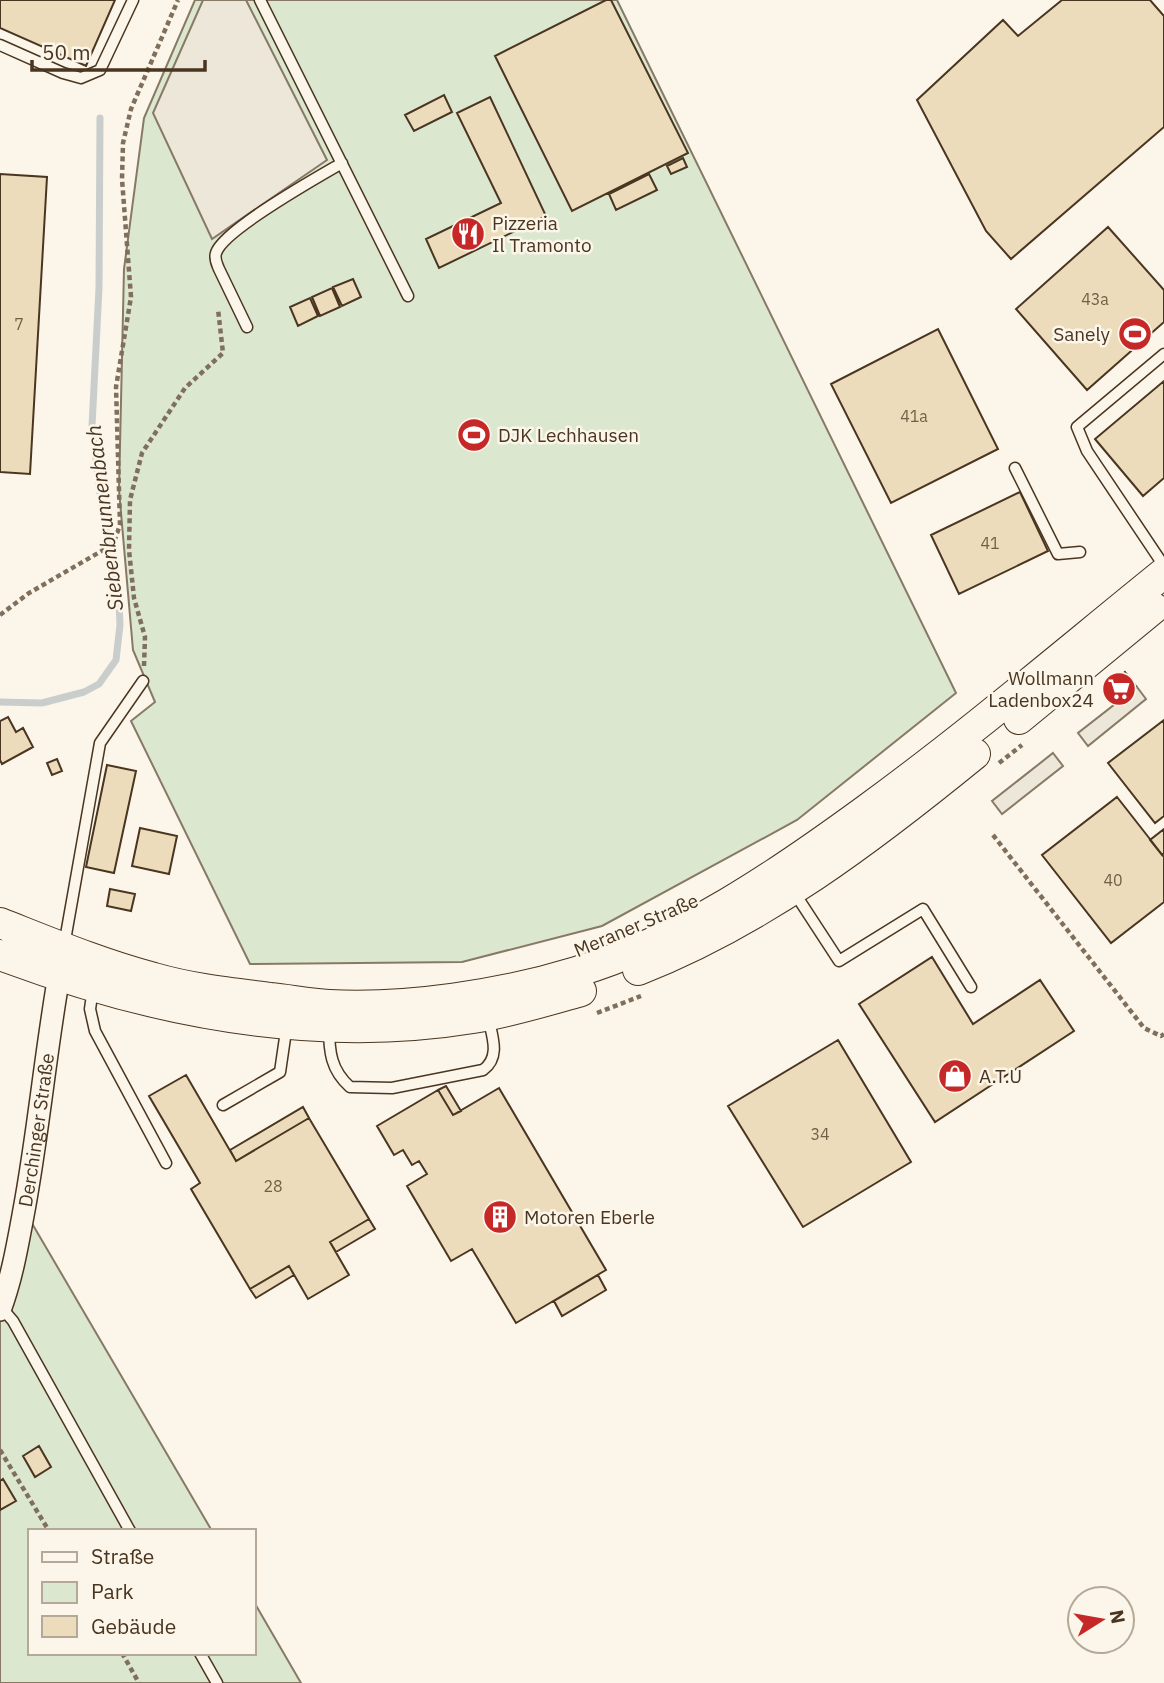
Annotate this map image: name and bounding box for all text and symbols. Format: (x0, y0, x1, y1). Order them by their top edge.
scale bar (32, 28, 205, 72)
text: 50 m (42, 38, 91, 66)
place label: Pizzeria Il Tramonto (492, 211, 592, 257)
restaurant icon: Pizzeria Il Tramonto (449, 215, 487, 253)
house number: 43a (1081, 289, 1109, 309)
house number: 7 (14, 314, 24, 334)
sports icon: Sanely (1116, 315, 1154, 353)
place label: Sanely (1053, 322, 1111, 346)
house number: 41a (900, 406, 928, 426)
sports icon: DJK Lechhausen (455, 416, 493, 454)
place label: DJK Lechhausen (498, 423, 639, 447)
water label: Siebenbrunnenbach (79, 424, 129, 613)
house number: 41 (980, 533, 1000, 553)
place label: Wollmann Ladenbox24 (988, 666, 1094, 712)
supermarket icon: Wollmann Ladenbox24 (1100, 670, 1138, 708)
house number: 40 (1103, 870, 1123, 890)
street label: Meraner Straße (570, 888, 702, 962)
street label: Derchinger Straße (13, 1051, 59, 1209)
shop icon: A.T.U (936, 1057, 974, 1095)
place label: A.T.U (979, 1064, 1022, 1088)
house number: 34 (810, 1124, 830, 1144)
house number: 28 (263, 1176, 283, 1196)
building icon: Motoren Eberle (481, 1198, 519, 1236)
place label: Motoren Eberle (524, 1205, 655, 1229)
legend (28, 1529, 256, 1655)
text: Straße (91, 1542, 154, 1570)
text: Park (91, 1577, 134, 1605)
north arrow (1066, 1585, 1136, 1655)
text: N (1105, 1608, 1131, 1626)
text: Gebäude (91, 1612, 176, 1640)

